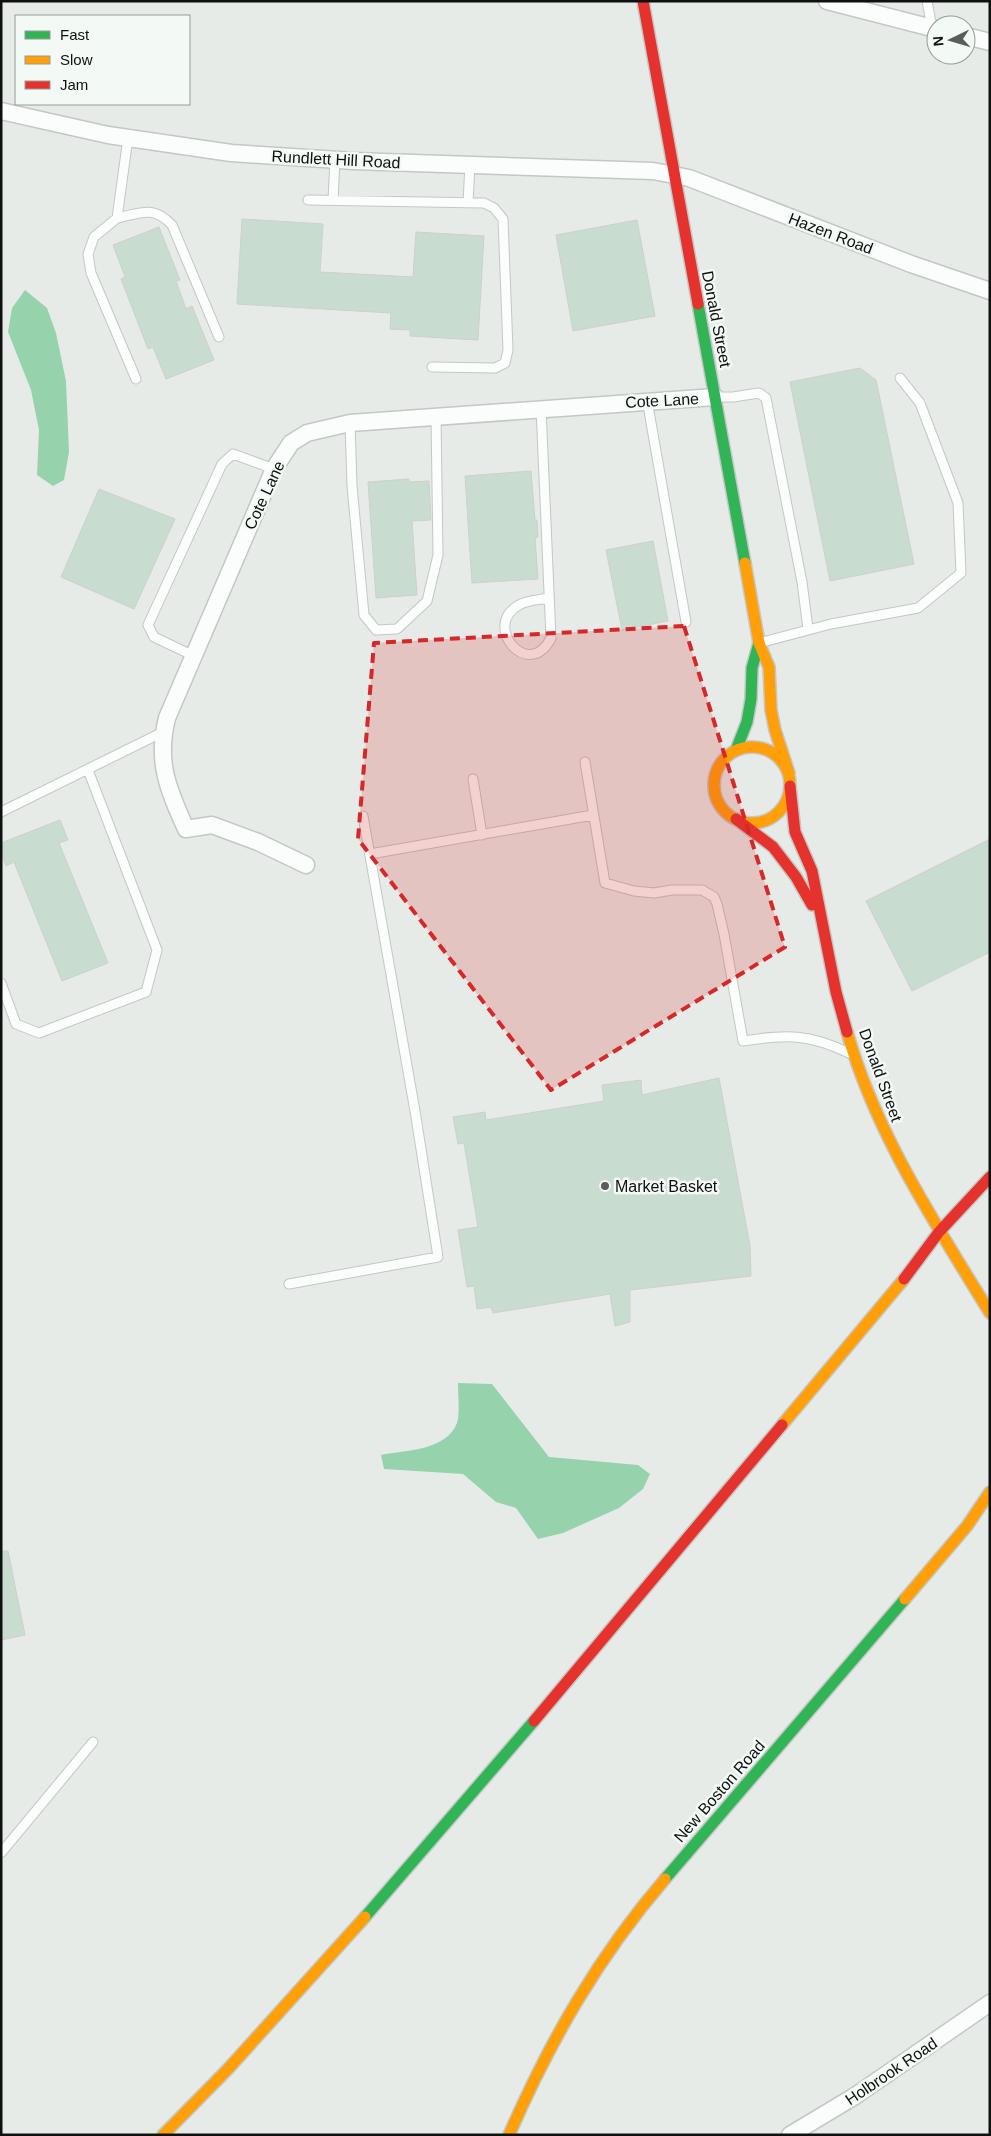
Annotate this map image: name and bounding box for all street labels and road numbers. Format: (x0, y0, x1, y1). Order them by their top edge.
street label: Rundlett Hill Road (271, 148, 401, 171)
street label: Hazen Road (786, 210, 875, 257)
street label: Donald Street (699, 269, 734, 369)
street label: Cote Lane (625, 390, 699, 411)
street label: Cote Lane (241, 458, 288, 532)
street label: Donald Street (856, 1026, 905, 1125)
street label: New Boston Road (671, 1737, 768, 1846)
street label: Holbrook Road (842, 2035, 940, 2108)

